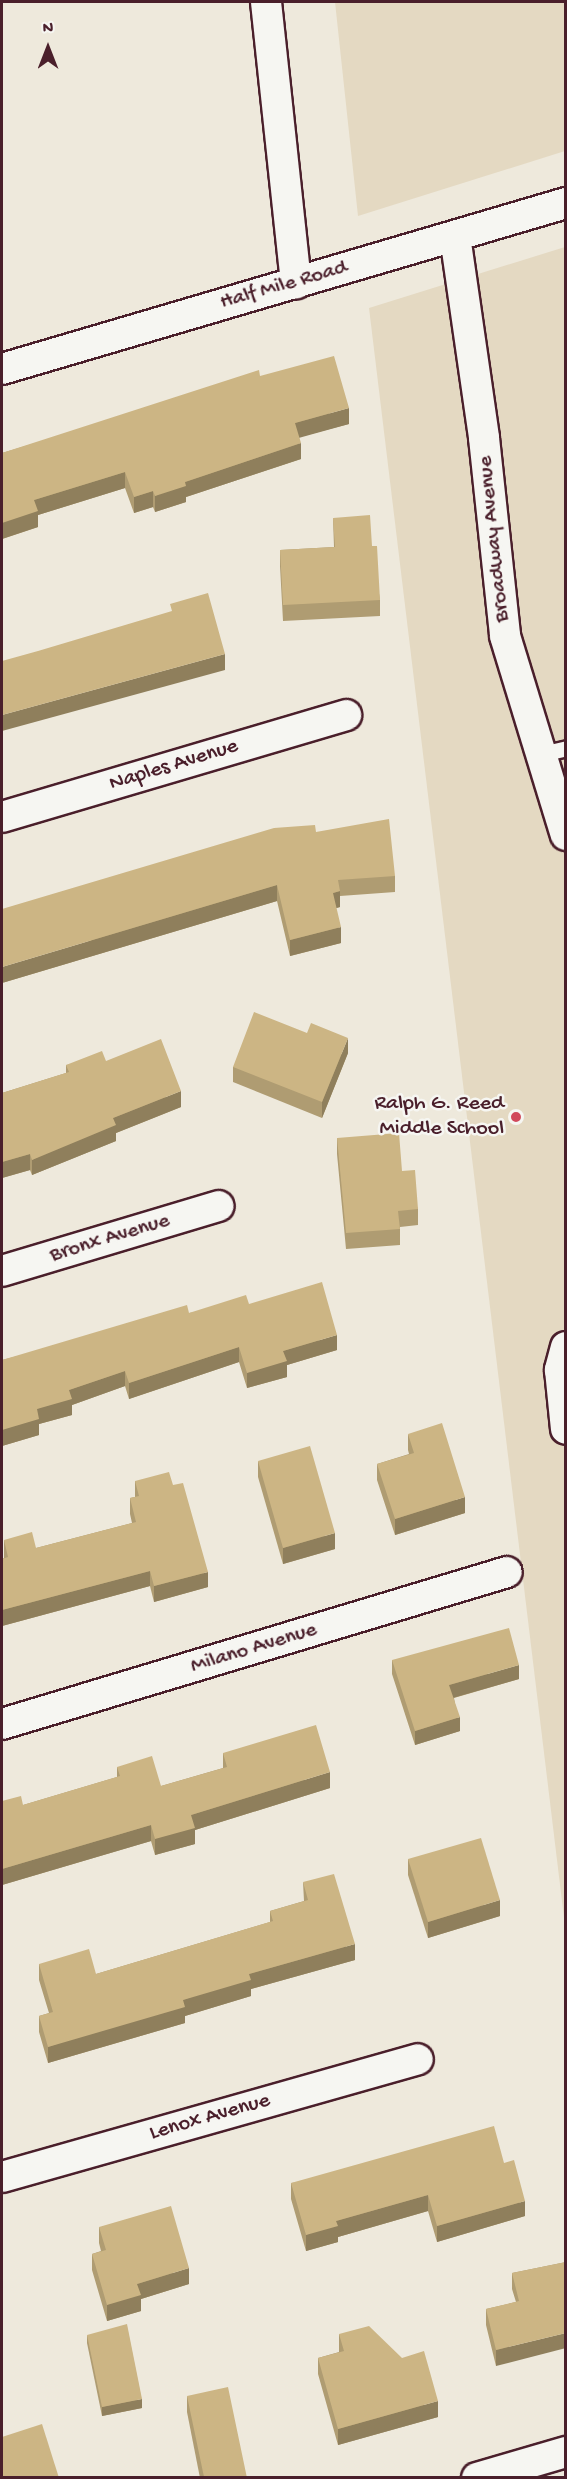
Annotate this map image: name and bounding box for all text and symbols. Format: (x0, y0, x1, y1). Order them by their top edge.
north arrow (18, 18, 78, 78)
text: N (43, 20, 53, 39)
street label: Half Mile Road (217, 255, 351, 317)
street label: Broadway Avenue (473, 455, 517, 623)
street label: Naples Avenue (107, 734, 241, 798)
place label: Ralph G. Reed Middle School (374, 1091, 504, 1142)
marker: Ralph G. Reed Middle School (509, 1110, 523, 1124)
street label: Bronx Avenue (47, 1208, 173, 1270)
street label: Milano Avenue (188, 1617, 320, 1681)
street label: Lenox Avenue (147, 2088, 273, 2148)

